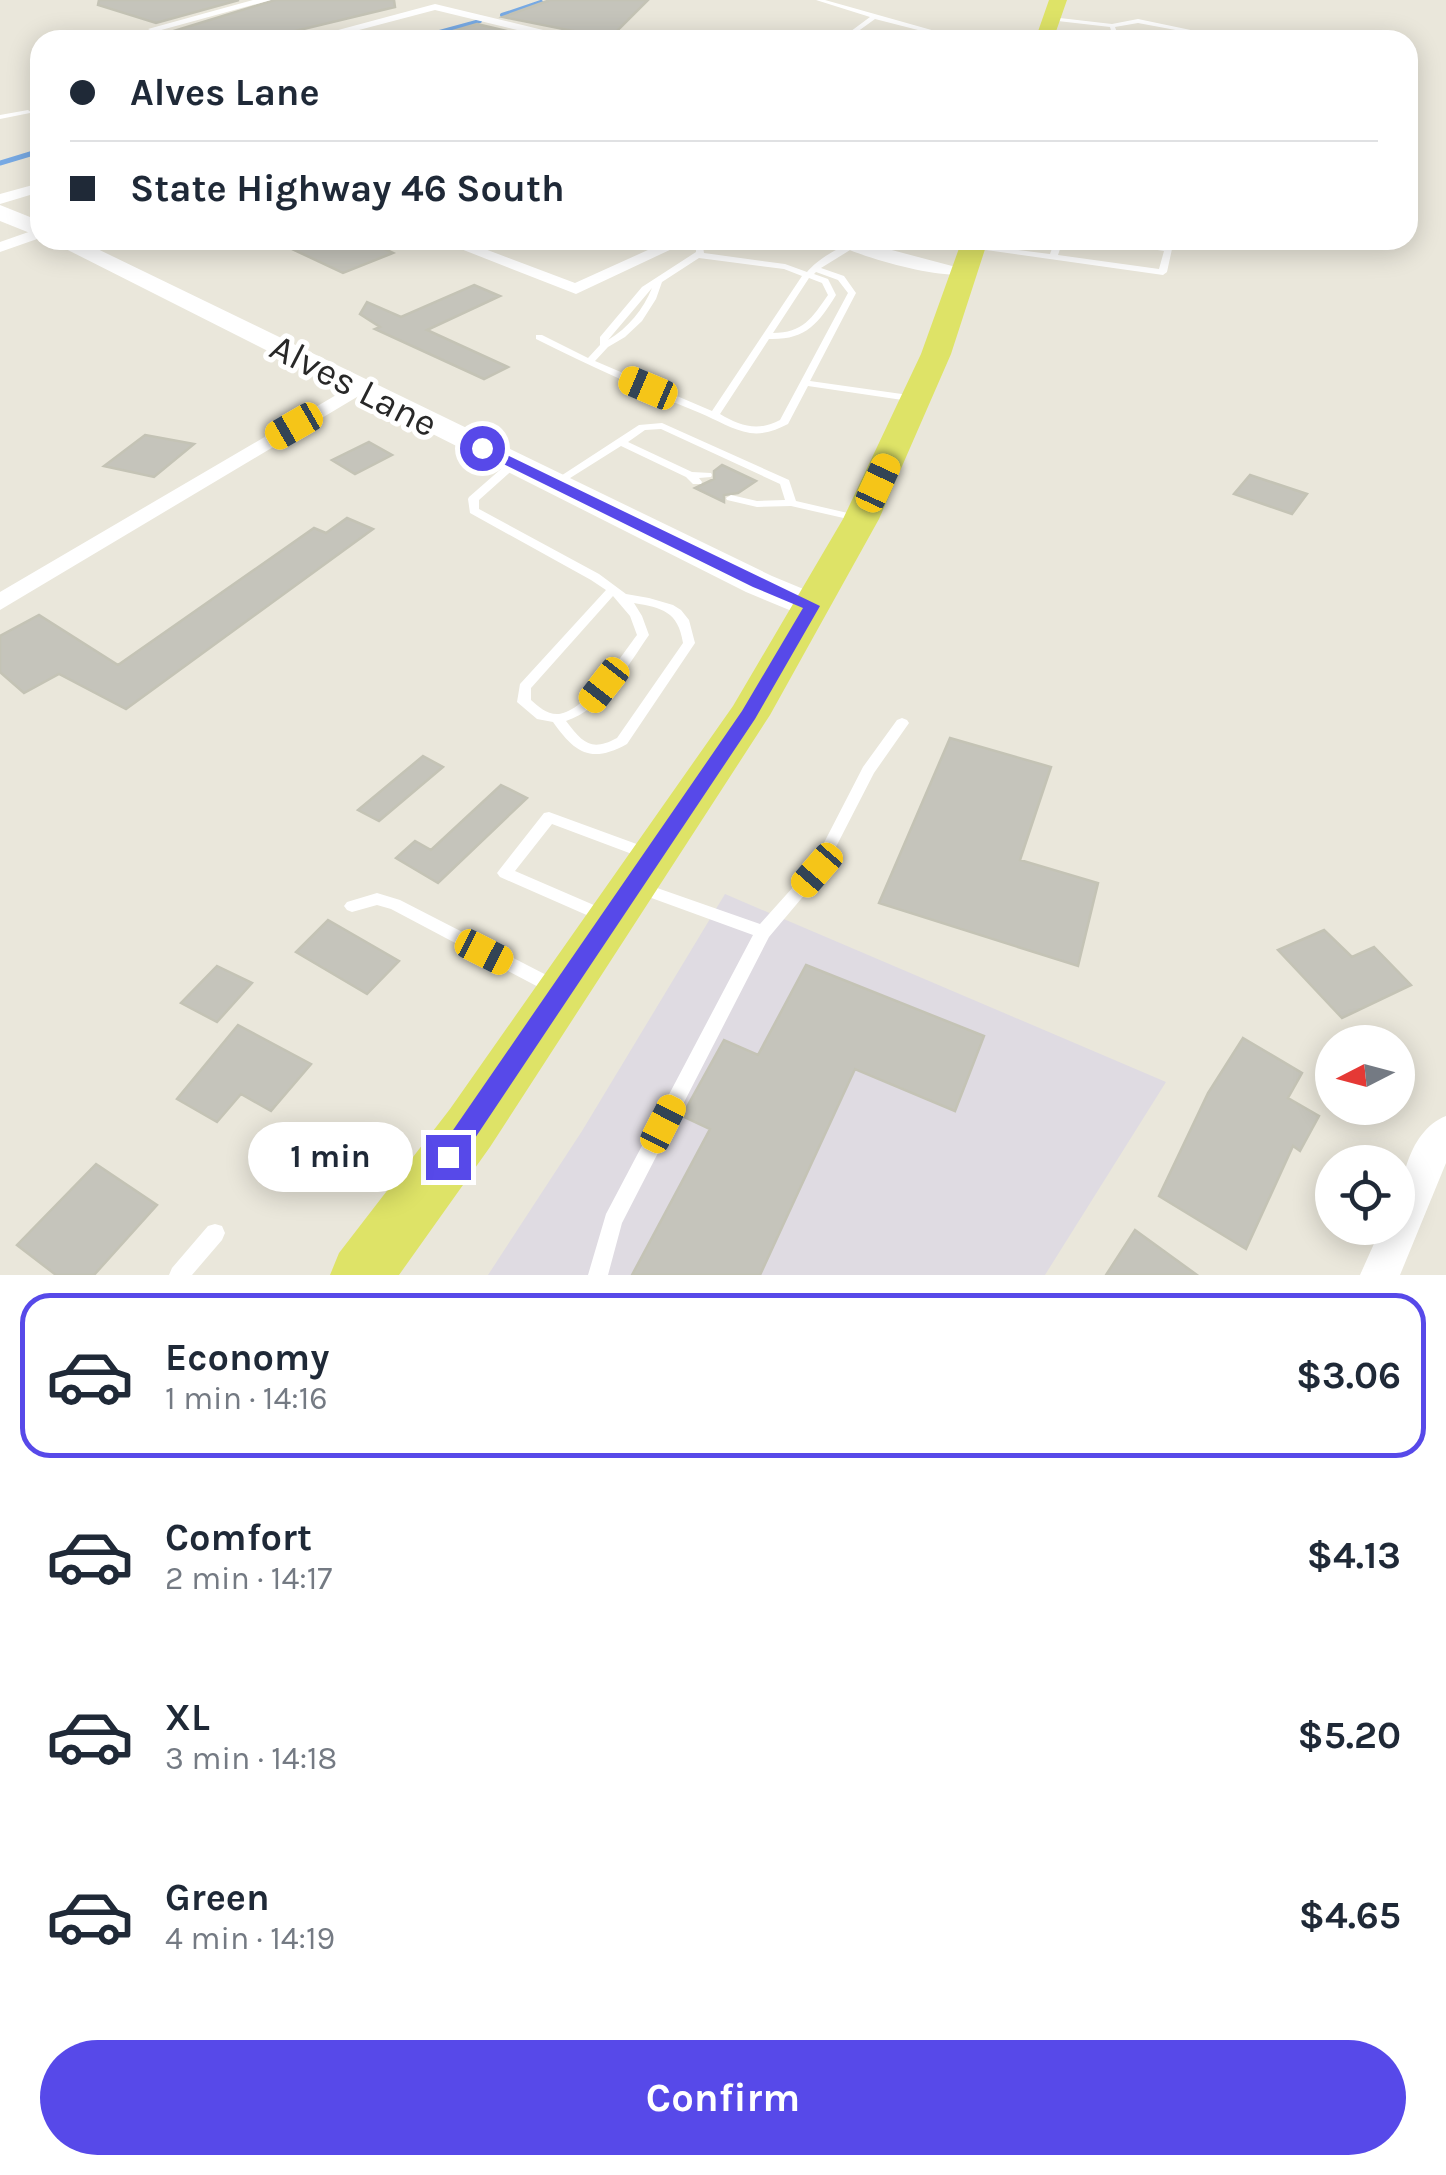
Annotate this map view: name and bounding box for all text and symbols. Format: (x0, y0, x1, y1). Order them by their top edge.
text: Alves Lane (130, 70, 320, 115)
text: State Highway 46 South (130, 166, 565, 211)
street label: Alves Lane (263, 324, 445, 447)
car (615, 362, 681, 414)
car (261, 398, 327, 454)
route start (460, 426, 505, 471)
car (852, 449, 904, 517)
car (574, 652, 634, 718)
car (786, 838, 848, 902)
car (450, 925, 518, 979)
north arrow (1315, 1025, 1415, 1125)
map controls (1315, 1025, 1415, 1245)
car (636, 1090, 690, 1158)
callout: 1 min (248, 1122, 413, 1192)
route end (426, 1135, 471, 1180)
text: 1 min (290, 1138, 371, 1175)
button: locate (1315, 1145, 1415, 1245)
icon: car (45, 1331, 135, 1421)
text: Economy (165, 1335, 329, 1380)
text: $3.06 (1296, 1353, 1401, 1398)
text: 1 min · 14:16 (165, 1380, 328, 1417)
icon: car (45, 1511, 135, 1601)
text: Comfort (165, 1515, 312, 1560)
text: $4.13 (1307, 1533, 1401, 1578)
text: 2 min · 14:17 (165, 1560, 332, 1597)
icon: car (45, 1691, 135, 1781)
text: XL (165, 1695, 210, 1740)
text: $5.20 (1298, 1713, 1401, 1758)
text: 3 min · 14:18 (165, 1740, 337, 1777)
icon: car (45, 1871, 135, 1961)
text: Green (165, 1875, 270, 1920)
text: $4.65 (1299, 1893, 1401, 1938)
text: 4 min · 14:19 (165, 1920, 335, 1957)
button: Confirm (40, 2040, 1406, 2155)

